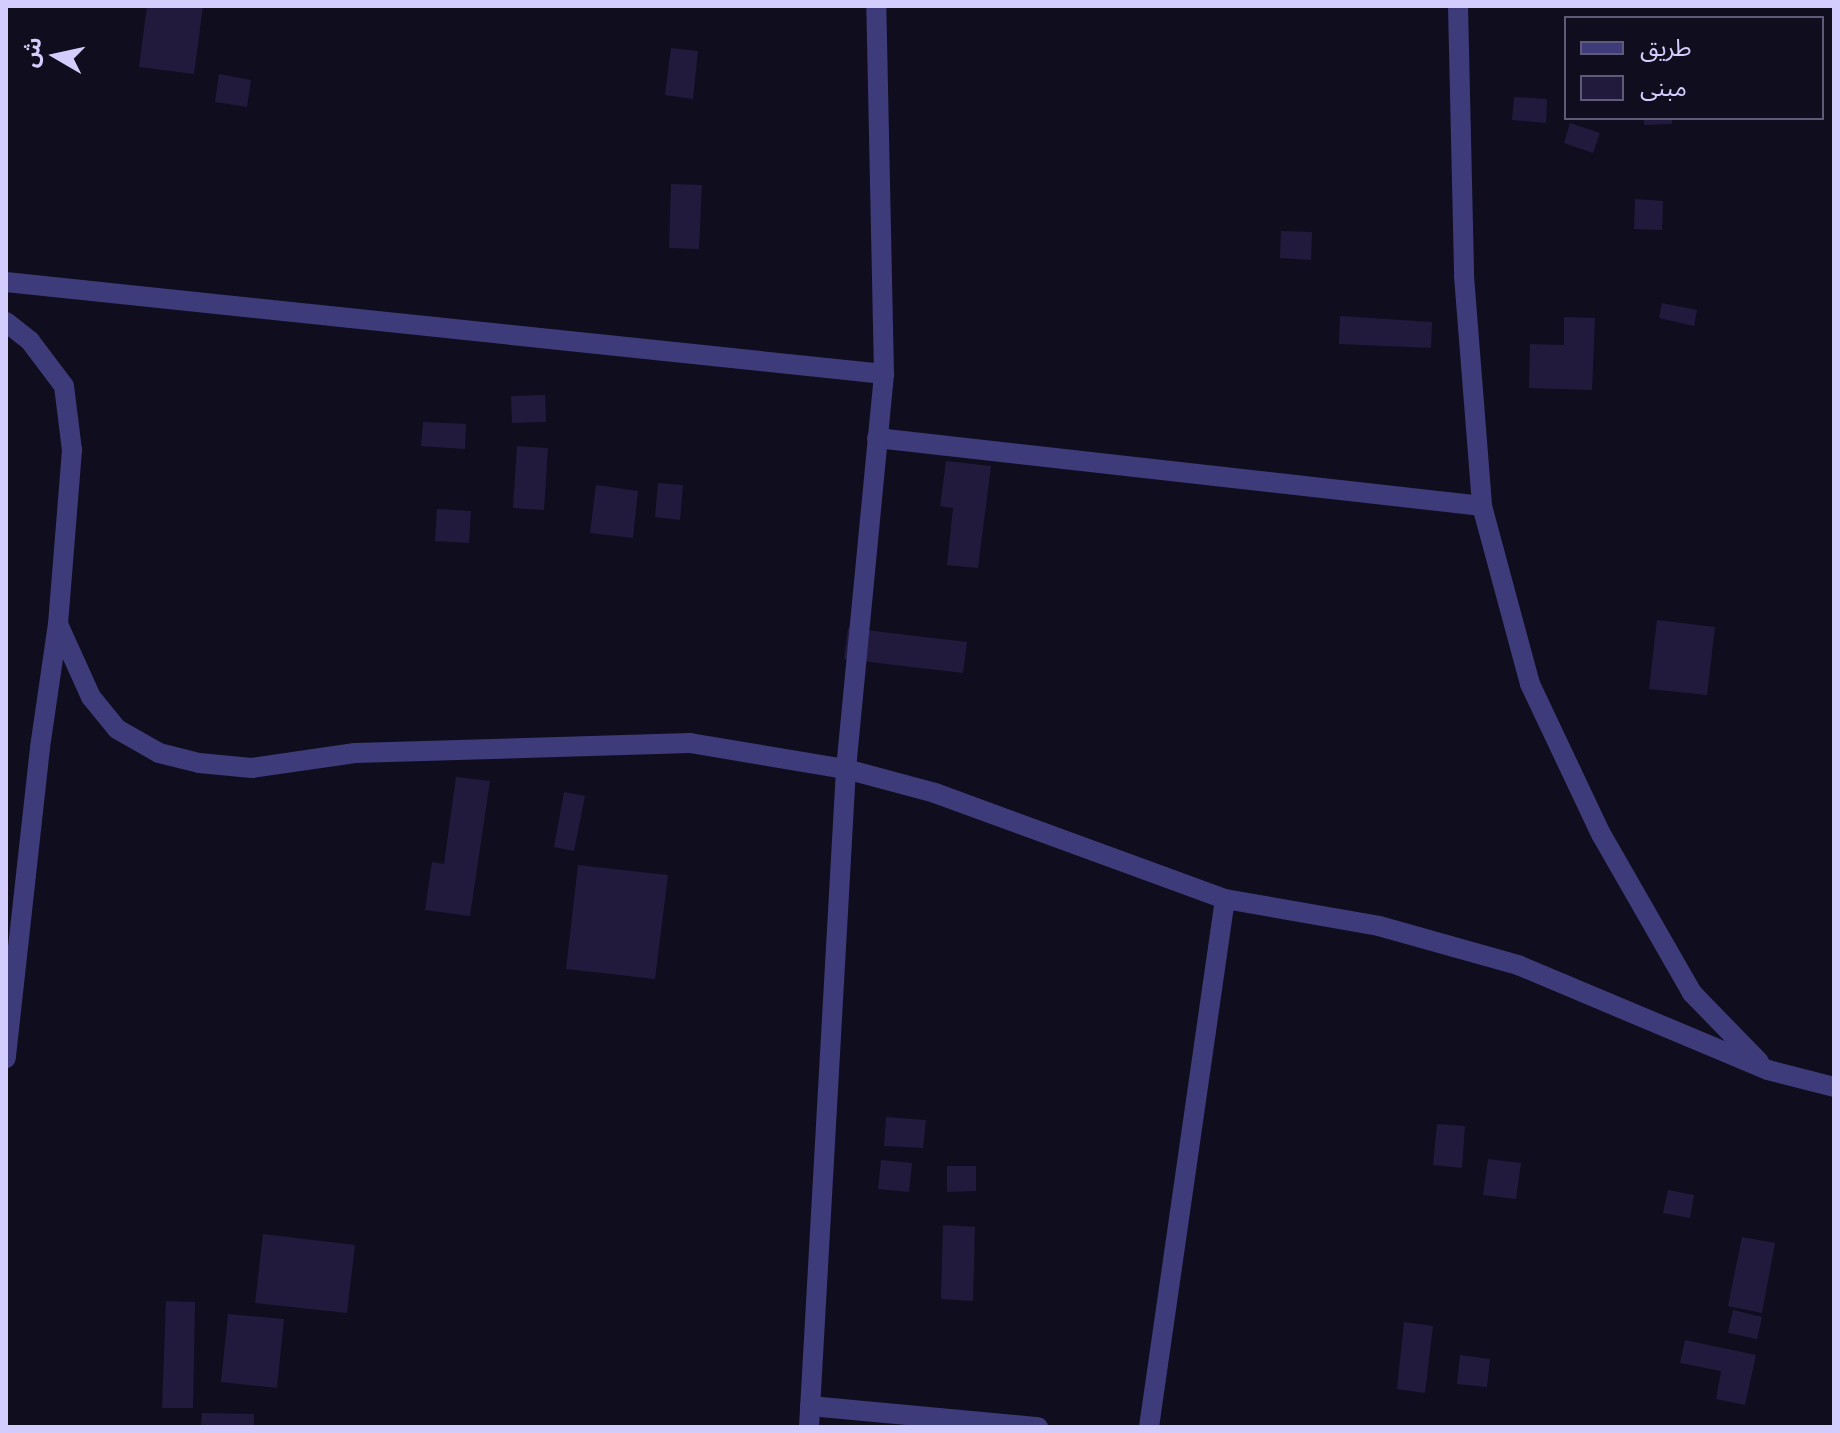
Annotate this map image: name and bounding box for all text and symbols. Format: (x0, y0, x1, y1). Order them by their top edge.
north arrow (16, 16, 96, 96)
legend (1564, 16, 1824, 120)
text: طريق (1640, 34, 1692, 62)
text: ش (17, 35, 47, 69)
text: مبنى (1640, 74, 1687, 102)

